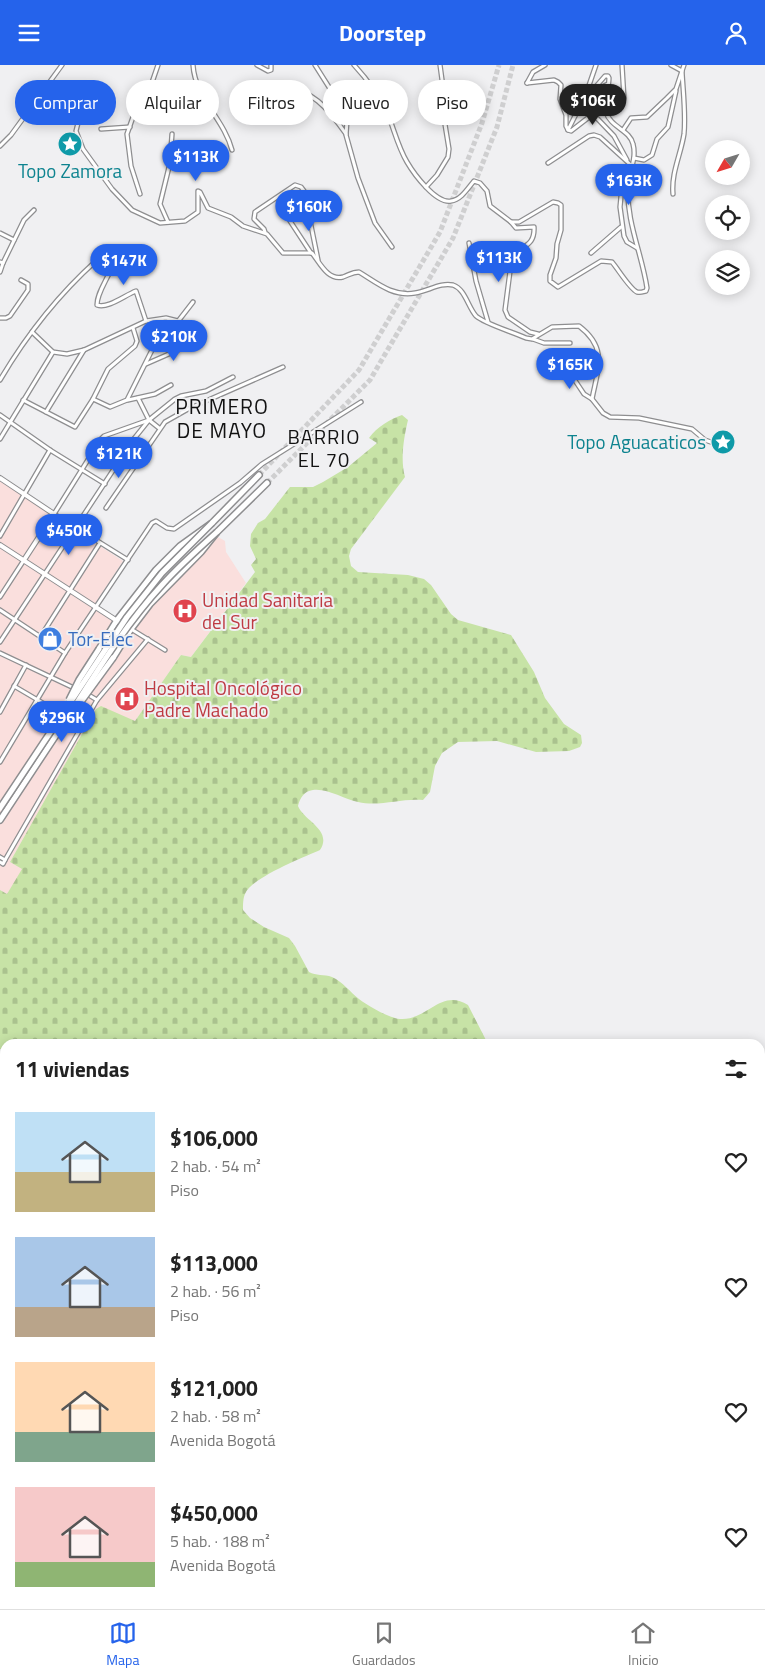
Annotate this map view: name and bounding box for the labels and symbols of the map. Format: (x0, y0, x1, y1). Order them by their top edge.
pin: $106K (558, 83, 628, 126)
place icon: Topo Zamora (57, 131, 83, 157)
pin: $113K (161, 139, 231, 182)
north arrow (705, 140, 750, 185)
place label: Topo Zamora (18, 156, 123, 185)
pin: $163K (594, 163, 664, 206)
pin: $160K (274, 189, 344, 232)
pin: $113K (464, 241, 534, 283)
pin: $147K (89, 243, 159, 286)
pin: $210K (139, 319, 209, 362)
pin: $165K (535, 347, 605, 390)
district label: PRIMERO DE MAYO (175, 390, 269, 446)
district label: BARRIO EL 70 (288, 421, 360, 475)
place label: Topo Aguacaticos (567, 427, 706, 456)
place icon: Topo Aguacaticos (710, 429, 736, 455)
pin: $121K (84, 437, 154, 479)
pin: $450K (34, 513, 104, 556)
place label: Unidad Sanitaria del Sur (202, 585, 334, 636)
hospital icon: Unidad Sanitaria del Sur (172, 598, 198, 624)
place label: Tor-Elec (68, 624, 133, 653)
shop icon: Tor-Elec (37, 626, 63, 652)
place label: Hospital Oncológico Padre Machado (144, 673, 302, 724)
hospital icon: Hospital Oncológico Padre Machado (114, 686, 140, 712)
pin: $296K (27, 701, 97, 743)

